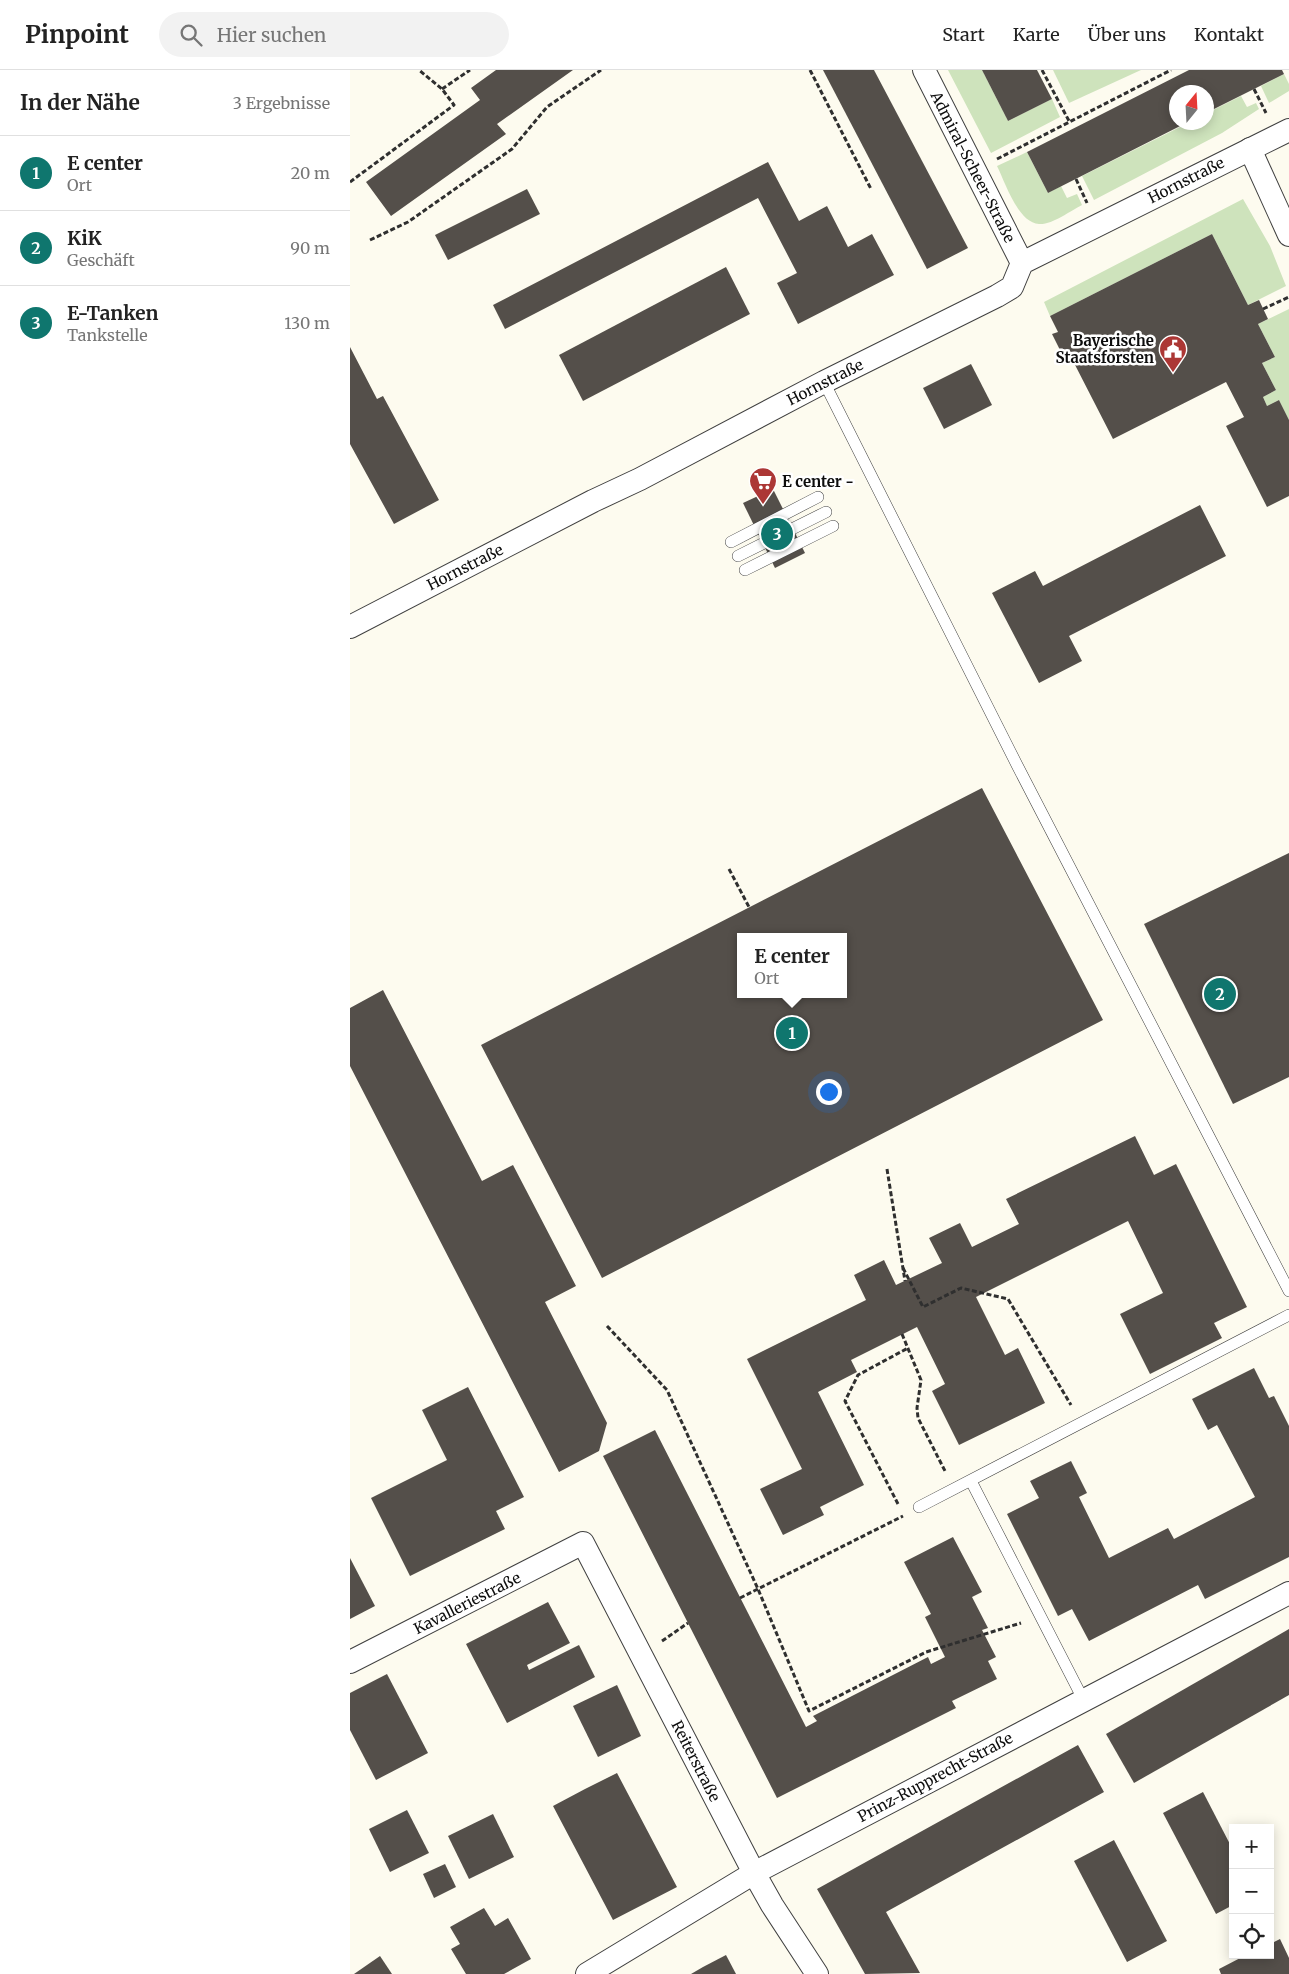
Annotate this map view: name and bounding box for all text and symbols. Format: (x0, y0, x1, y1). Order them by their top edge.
search box (159, 12, 509, 57)
text: Pinpoint (25, 19, 129, 50)
icon: search (177, 21, 205, 49)
text: Hier suchen (217, 23, 326, 47)
text: Start (942, 23, 985, 46)
text: Karte (1013, 23, 1060, 46)
text: Über uns (1088, 23, 1166, 46)
text: Kontakt (1194, 23, 1264, 46)
north arrow (1169, 85, 1214, 130)
street label: Admiral-Scheer-Straße (926, 87, 1019, 246)
text: In der Nähe (20, 89, 140, 116)
text: 3 Ergebnisse (233, 93, 330, 113)
text: E center (67, 151, 143, 175)
street label: Hornstraße (1145, 153, 1227, 207)
text: 1 (32, 163, 40, 183)
text: 20 m (291, 163, 330, 183)
text: Ort (67, 175, 92, 195)
text: KiK (67, 226, 102, 250)
text: 2 (31, 238, 41, 258)
text: 90 m (290, 238, 330, 258)
text: Geschäft (67, 250, 135, 270)
text: E-Tanken (67, 301, 158, 325)
text: 3 (31, 313, 41, 333)
text: 130 m (284, 313, 330, 333)
text: Tankstelle (67, 325, 147, 345)
place label: Bayerische Staatsforsten (1056, 331, 1154, 367)
public building icon: Bayerische Staatsforsten (1158, 334, 1188, 373)
street label: Hornstraße (784, 355, 866, 409)
supermarket icon: E center - (748, 466, 778, 505)
place label: E center - (782, 472, 854, 491)
pin: 3 (761, 515, 793, 553)
street label: Hornstraße (424, 540, 506, 594)
popup (737, 933, 847, 998)
text: E center (754, 944, 830, 968)
text: Ort (754, 968, 779, 988)
pin: 2 (1204, 975, 1236, 1013)
pin: 1 (776, 1014, 808, 1052)
your location (816, 1079, 842, 1105)
street label: Kavalleriestraße (410, 1568, 524, 1638)
street label: Reiterstraße (667, 1717, 725, 1805)
street label: Prinz-Rupprecht-Straße (854, 1728, 1016, 1826)
map controls (1229, 1824, 1274, 1959)
button: + (1229, 1824, 1274, 1869)
button: − (1229, 1869, 1274, 1914)
button: locate (1229, 1914, 1274, 1959)

